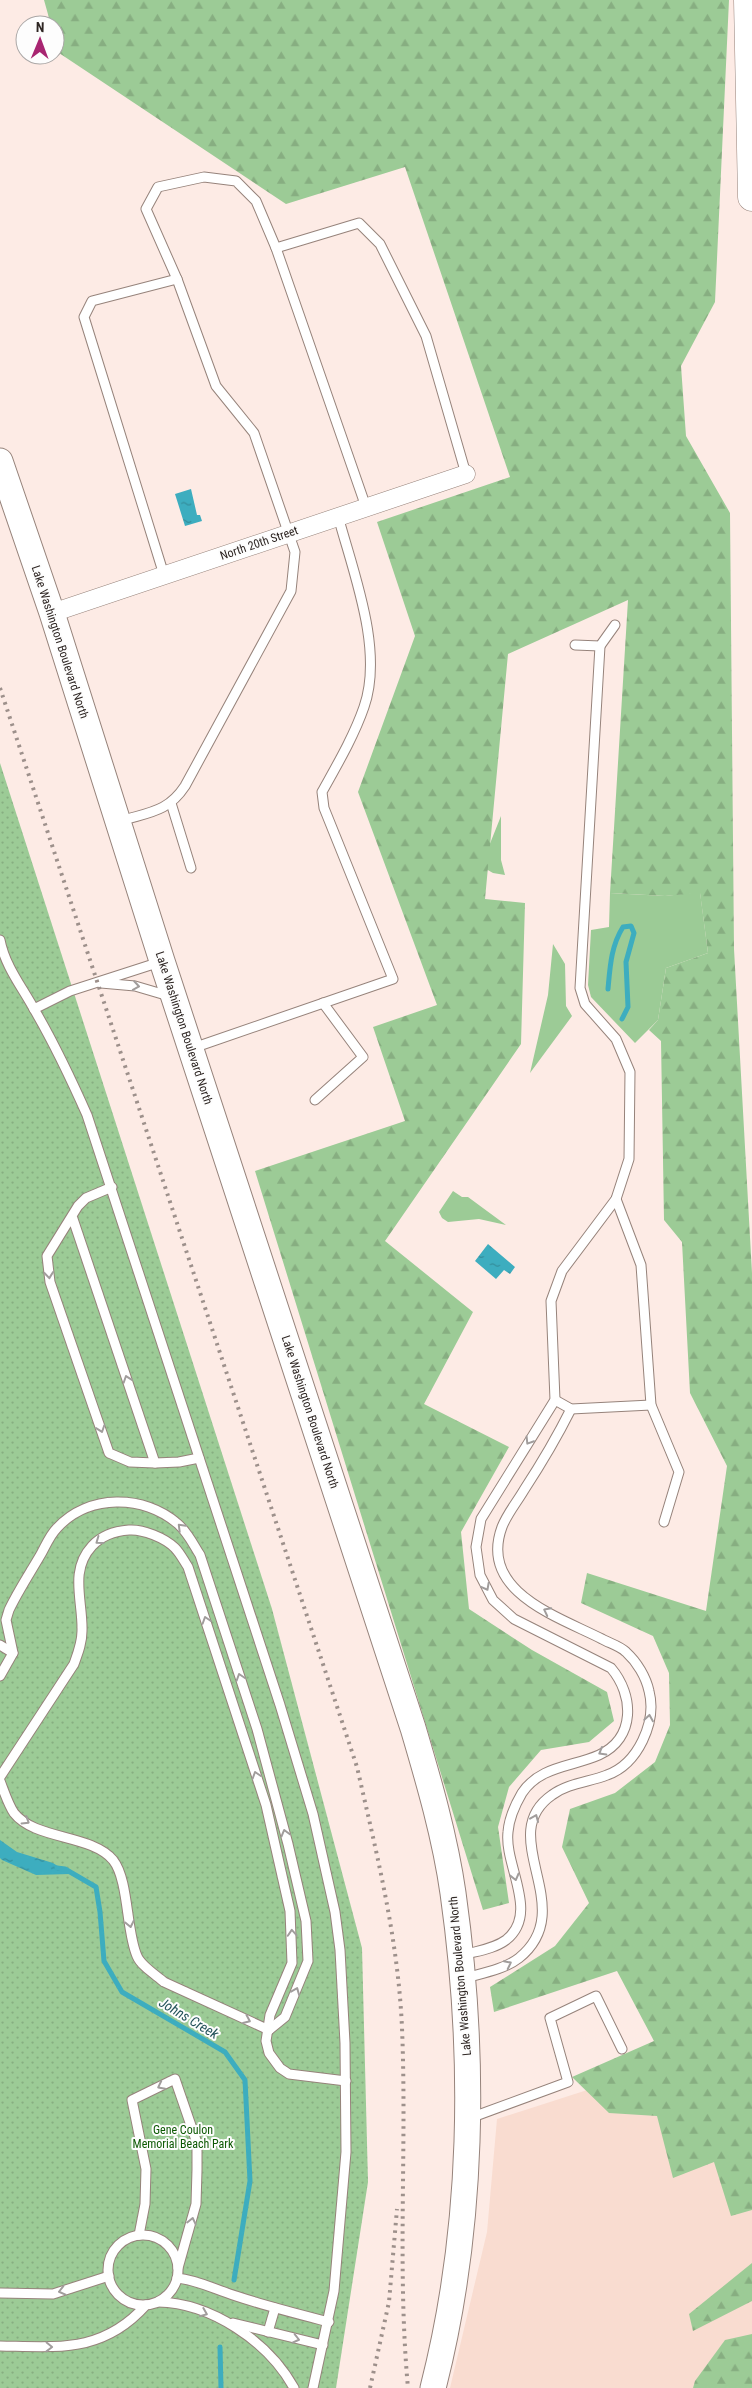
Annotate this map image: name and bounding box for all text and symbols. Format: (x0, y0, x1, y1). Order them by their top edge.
north arrow (15, 15, 65, 65)
text: N (36, 19, 45, 35)
street label: North 20th Street (218, 523, 300, 563)
street label: Lake Washington Boulevard North (29, 564, 91, 720)
street label: Lake Washington Boulevard North (153, 950, 215, 1106)
one-way arrow (131, 981, 140, 991)
one-way arrow (43, 1271, 54, 1279)
street label: Lake Washington Boulevard North (279, 1334, 341, 1490)
one-way arrow (122, 1375, 132, 1383)
one-way arrow (95, 1424, 105, 1432)
one-way arrow (526, 1435, 535, 1444)
one-way arrow (177, 1524, 186, 1533)
one-way arrow (95, 1535, 105, 1544)
one-way arrow (480, 1582, 490, 1591)
one-way arrow (543, 1607, 552, 1617)
one-way arrow (201, 1617, 211, 1625)
one-way arrow (236, 1673, 246, 1682)
one-way arrow (643, 1714, 654, 1722)
one-way arrow (599, 1745, 608, 1755)
one-way arrow (252, 1771, 262, 1780)
one-way arrow (21, 1814, 30, 1824)
one-way arrow (529, 1814, 539, 1823)
one-way arrow (281, 1830, 291, 1838)
one-way arrow (509, 1872, 520, 1881)
street label: Lake Washington Boulevard North (446, 1895, 474, 2056)
one-way arrow (124, 1919, 135, 1928)
one-way arrow (287, 1929, 298, 1937)
one-way arrow (503, 1960, 512, 1970)
one-way arrow (289, 1987, 300, 1996)
water label: Johns Creek (156, 1994, 222, 2042)
one-way arrow (242, 2014, 251, 2024)
one-way arrow (157, 2080, 166, 2090)
park label: Gene Coulon Memorial Beach Park (133, 2123, 234, 2151)
one-way arrow (186, 2217, 197, 2226)
one-way arrow (58, 2285, 67, 2296)
one-way arrow (199, 2307, 208, 2317)
one-way arrow (291, 2333, 299, 2343)
one-way arrow (45, 2341, 53, 2352)

